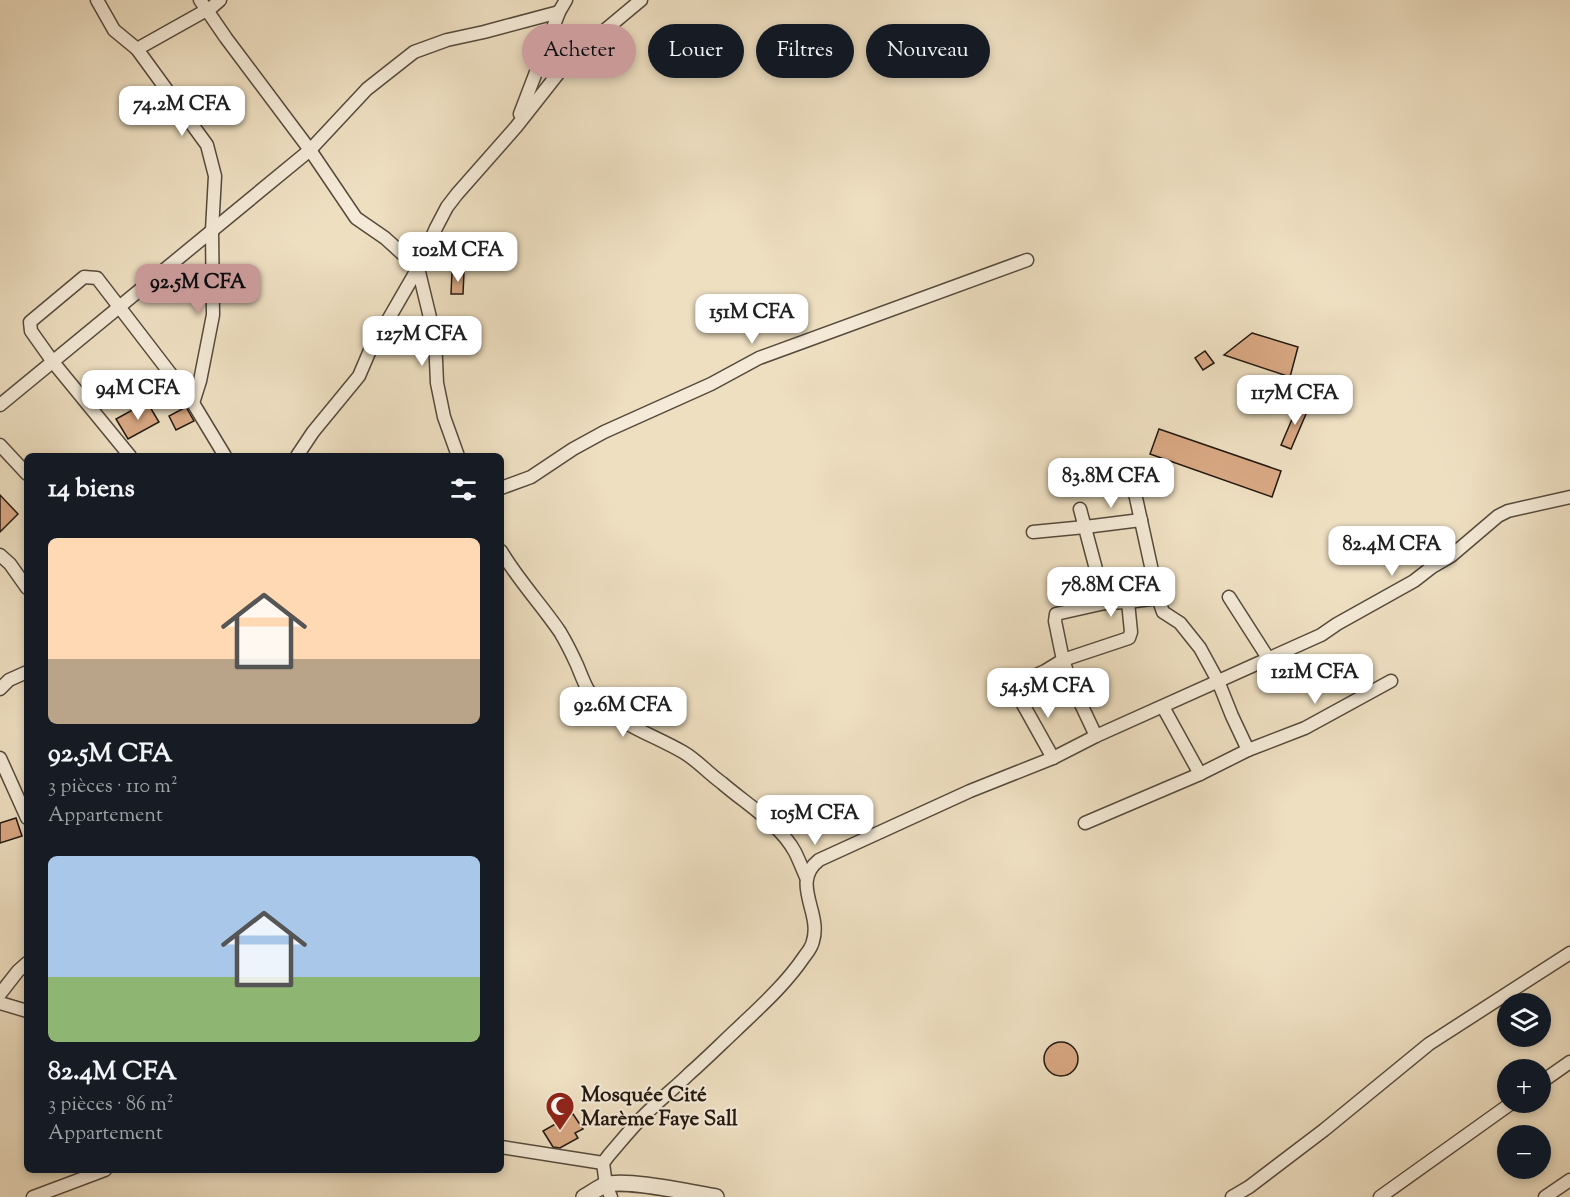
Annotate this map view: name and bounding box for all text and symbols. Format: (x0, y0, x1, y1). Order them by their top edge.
chip: Acheter (522, 24, 636, 78)
chip: Louer (648, 24, 744, 78)
chip: Filtres (756, 24, 854, 78)
chip: Nouveau (866, 24, 990, 78)
pin: 74.2M CFA (113, 86, 251, 137)
text: 74.2M CFA (133, 91, 231, 120)
pin: 102M CFA (396, 232, 520, 283)
text: 102M CFA (412, 237, 504, 266)
pin: 92.5M CFA (129, 264, 267, 315)
text: 92.5M CFA (150, 269, 246, 298)
pin: 151M CFA (690, 294, 814, 345)
text: 151M CFA (709, 299, 795, 328)
pin: 127M CFA (360, 316, 484, 367)
text: 127M CFA (377, 321, 467, 350)
pin: 94M CFA (83, 370, 193, 421)
text: 94M CFA (96, 375, 180, 404)
pin: 117M CFA (1233, 375, 1357, 426)
text: 117M CFA (1251, 380, 1339, 409)
pin: 83.8M CFA (1042, 458, 1180, 509)
text: 83.8M CFA (1062, 463, 1160, 492)
text: 14 biens (48, 471, 135, 508)
icon: filters (447, 473, 480, 506)
pin: 82.4M CFA (1323, 526, 1461, 577)
text: 82.4M CFA (1342, 531, 1442, 560)
pin: 78.8M CFA (1042, 567, 1180, 618)
text: 78.8M CFA (1061, 572, 1161, 601)
icon: home (210, 577, 318, 685)
pin: 121M CFA (1253, 654, 1377, 705)
text: 121M CFA (1271, 659, 1359, 688)
pin: 54.5M CFA (979, 668, 1117, 719)
text: 54.5M CFA (1001, 673, 1095, 702)
pin: 92.6M CFA (554, 687, 692, 738)
text: 92.6M CFA (574, 692, 672, 721)
text: 92.5M CFA (48, 736, 173, 773)
text: 3 pièces · 110 m² (48, 773, 178, 802)
pin: 105M CFA (753, 795, 877, 846)
text: 105M CFA (771, 800, 859, 829)
text: Appartement (48, 802, 163, 831)
icon: home (210, 895, 318, 1003)
map controls (1497, 993, 1551, 1179)
button: layers (1497, 993, 1551, 1047)
text: 82.4M CFA (48, 1054, 177, 1091)
button: + (1497, 1059, 1551, 1113)
place label: Mosquée Cité Marème Faye Sall (581, 1081, 738, 1135)
mosque icon: Mosquée Cité Marème Faye Sall (544, 1090, 576, 1132)
text: 3 pièces · 86 m² (48, 1091, 174, 1120)
text: Appartement (48, 1120, 163, 1149)
button: − (1497, 1125, 1551, 1179)

